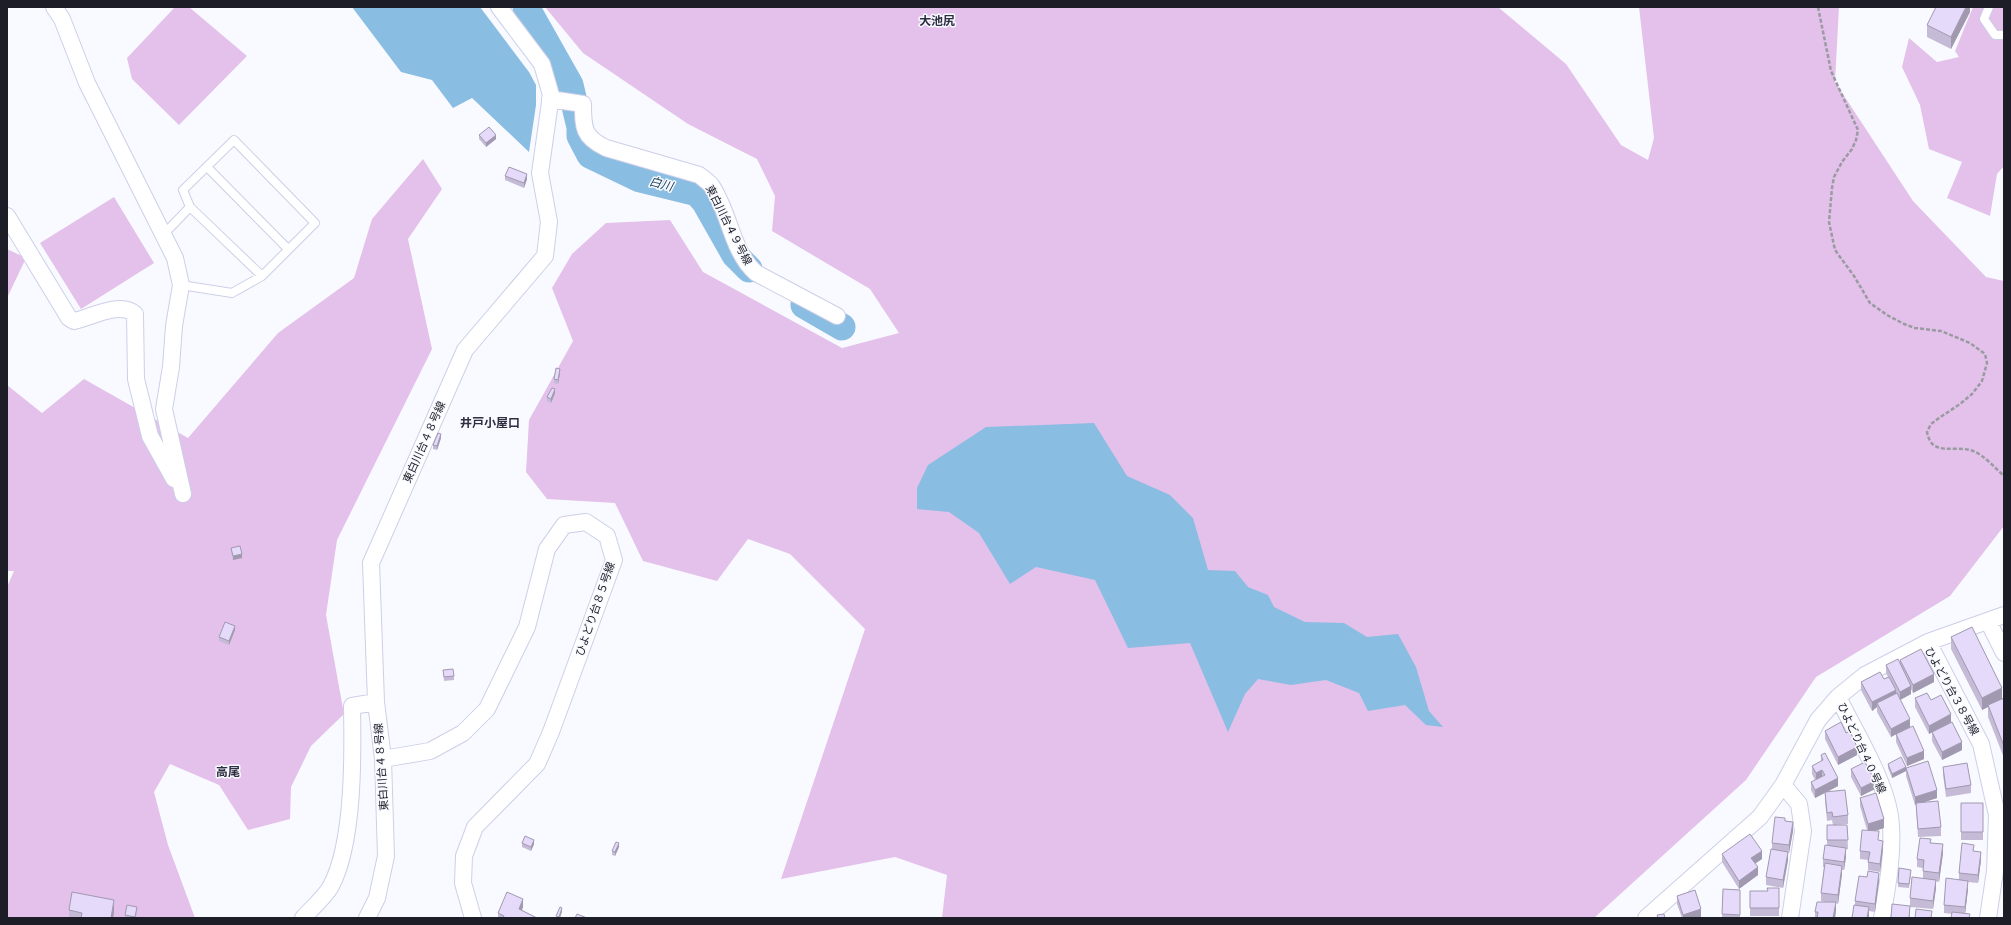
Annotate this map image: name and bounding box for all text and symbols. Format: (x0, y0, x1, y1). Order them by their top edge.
district label: 大池尻 (919, 12, 955, 29)
water label: 白川 (647, 172, 677, 195)
street label: 東白川台４９号線 (703, 182, 756, 267)
street label: 東白川台４８号線 (399, 399, 448, 485)
district label: 井戸小屋口 (460, 414, 520, 431)
street label: ひよどり台８５号線 (571, 560, 618, 658)
street label: ひよどり台３８号線 (1922, 644, 1983, 738)
street label: ひよどり台４０号線 (1835, 700, 1890, 796)
street label: 東白川台４８号線 (370, 723, 391, 811)
district label: 高尾 (216, 763, 240, 780)

